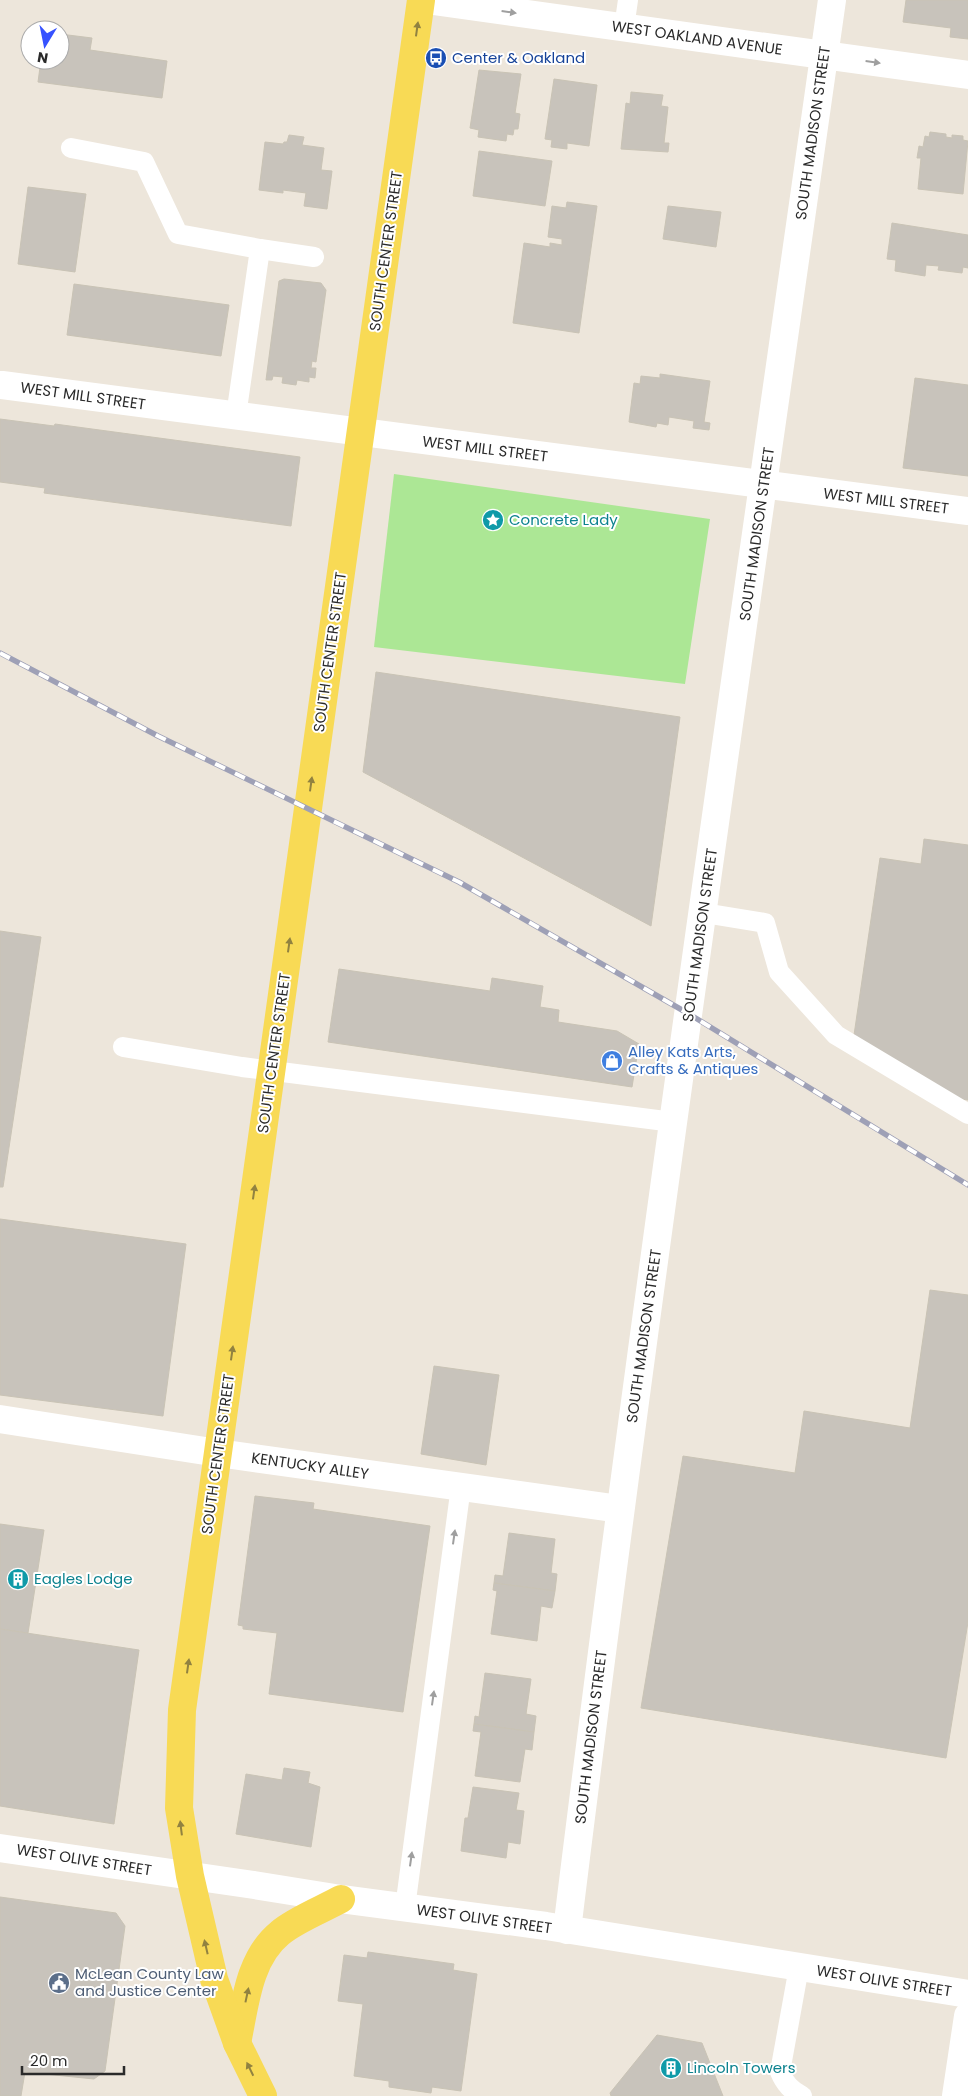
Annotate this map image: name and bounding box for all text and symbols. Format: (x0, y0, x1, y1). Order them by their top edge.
one-way arrow (501, 8, 517, 16)
street label: WEST OAKLAND AVENUE (610, 15, 784, 60)
north arrow (20, 20, 70, 70)
one-way arrow (413, 21, 421, 37)
street label: SOUTH MADISON STREET (790, 45, 835, 221)
bus stop icon: Center & Oakland (424, 46, 448, 70)
text: N (36, 47, 50, 69)
place label: Center & Oakland (452, 47, 585, 68)
one-way arrow (865, 59, 881, 67)
street label: SOUTH CENTER STREET (364, 169, 407, 332)
street label: WEST MILL STREET (19, 376, 147, 415)
street label: WEST MILL STREET (421, 430, 549, 467)
street label: SOUTH MADISON STREET (734, 446, 779, 622)
street label: WEST MILL STREET (822, 482, 950, 519)
place icon: Concrete Lady (481, 508, 505, 532)
place label: Concrete Lady (509, 509, 618, 530)
street label: SOUTH CENTER STREET (308, 570, 351, 733)
one-way arrow (308, 775, 316, 791)
street label: SOUTH MADISON STREET (677, 847, 722, 1023)
one-way arrow (285, 936, 293, 952)
street label: SOUTH CENTER STREET (252, 971, 295, 1134)
place label: Alley Kats Arts, Crafts & Antiques (628, 1041, 759, 1079)
shop icon: Alley Kats Arts, Crafts & Antiques (600, 1049, 624, 1073)
one-way arrow (251, 1184, 259, 1200)
street label: SOUTH MADISON STREET (621, 1248, 666, 1424)
one-way arrow (228, 1345, 236, 1361)
street label: SOUTH CENTER STREET (196, 1372, 239, 1535)
street label: KENTUCKY ALLEY (250, 1447, 370, 1484)
one-way arrow (450, 1529, 458, 1545)
building icon: Eagles Lodge (6, 1567, 30, 1591)
place label: Eagles Lodge (34, 1568, 132, 1589)
street label: SOUTH MADISON STREET (569, 1649, 612, 1825)
one-way arrow (185, 1658, 193, 1674)
one-way arrow (429, 1690, 437, 1706)
one-way arrow (177, 1820, 185, 1836)
street label: WEST OLIVE STREET (15, 1838, 153, 1881)
one-way arrow (407, 1851, 415, 1867)
street label: WEST OLIVE STREET (415, 1899, 553, 1938)
one-way arrow (202, 1939, 210, 1954)
street label: WEST OLIVE STREET (815, 1959, 953, 2002)
place label: McLean County Law and Justice Center (75, 1963, 224, 2001)
public building icon: McLean County Law and Justice Center (47, 1971, 71, 1995)
one-way arrow (243, 1988, 251, 2003)
scale bar (22, 2044, 125, 2076)
text: 20 m (30, 2050, 68, 2071)
building icon: Lincoln Towers (659, 2056, 683, 2080)
place label: Lincoln Towers (687, 2057, 796, 2078)
one-way arrow (246, 2062, 254, 2077)

